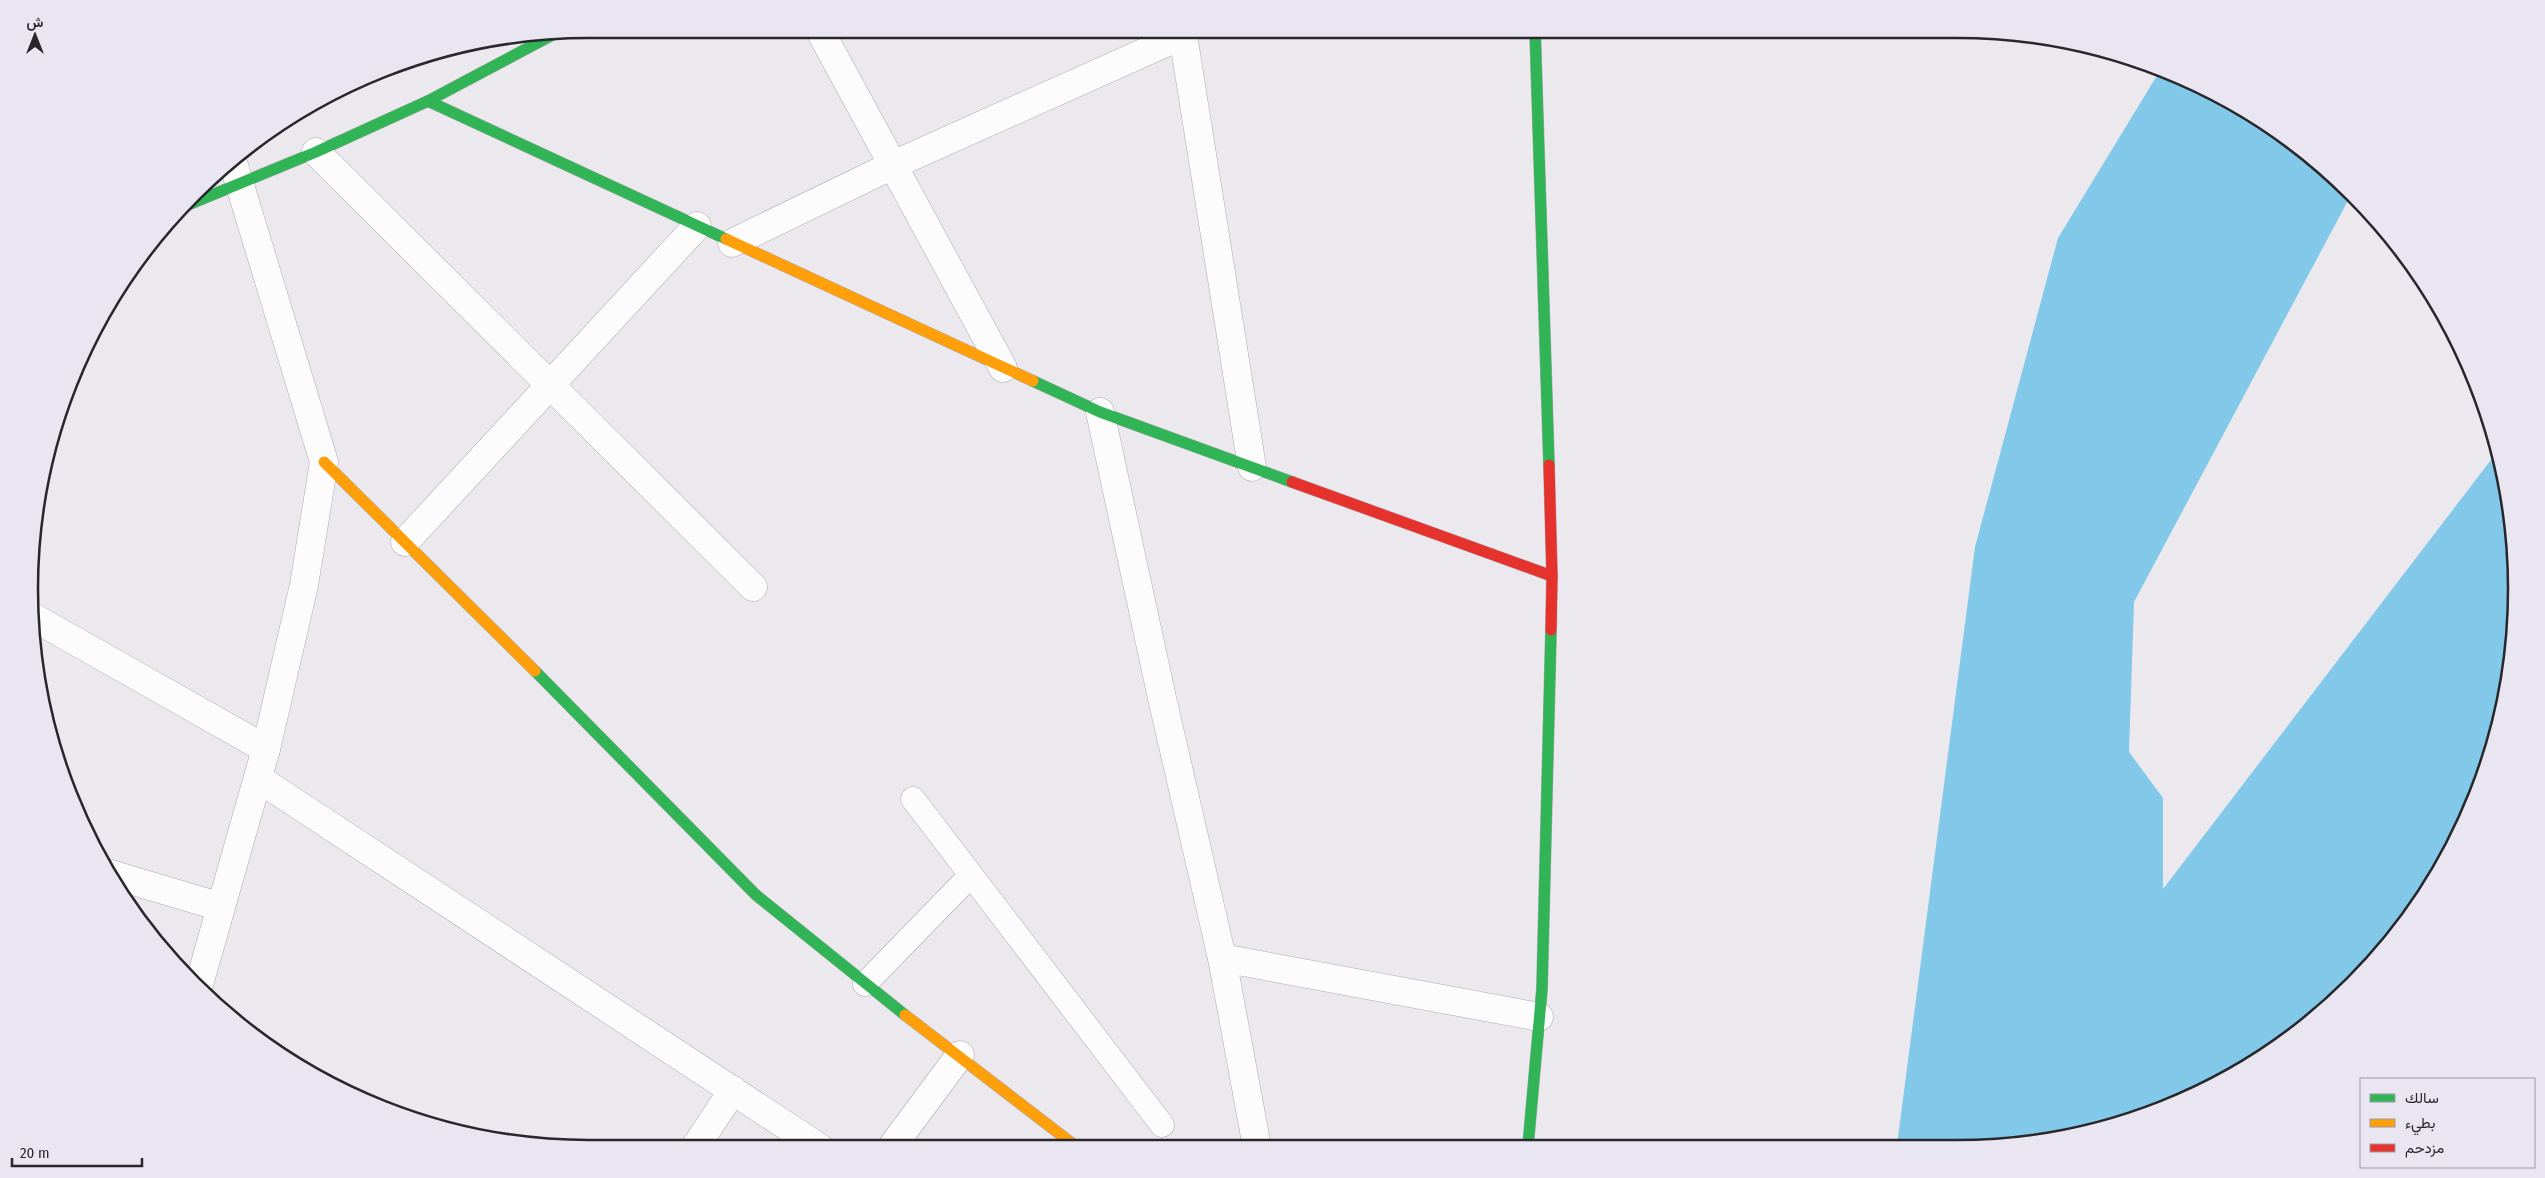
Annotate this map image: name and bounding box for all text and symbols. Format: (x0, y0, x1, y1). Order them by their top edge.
north arrow (10, 10, 60, 60)
text: ش (27, 14, 44, 31)
legend (2360, 1078, 2535, 1168)
text: سالك (2405, 1089, 2439, 1107)
text: بطيء (2405, 1114, 2435, 1136)
scale bar (12, 1136, 142, 1168)
text: مزدحم (2405, 1139, 2444, 1158)
text: 20 m (20, 1144, 50, 1162)

